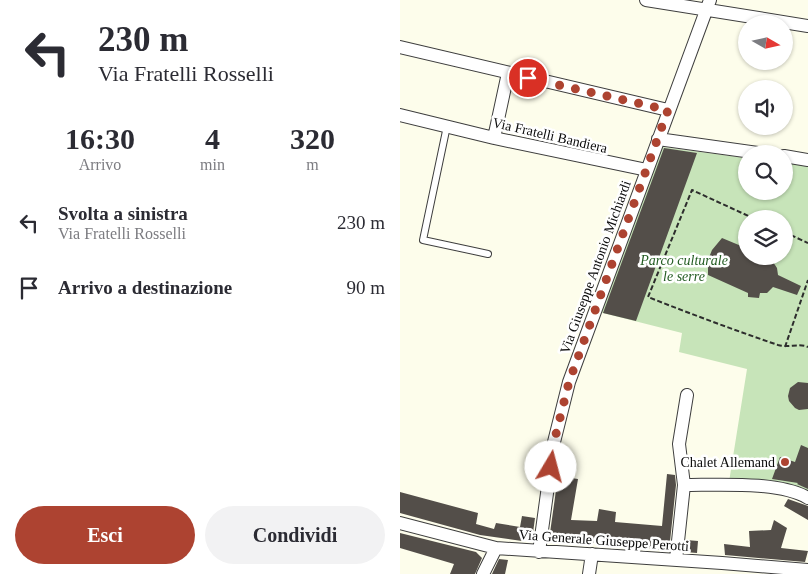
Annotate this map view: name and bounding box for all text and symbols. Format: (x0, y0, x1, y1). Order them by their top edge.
north arrow (738, 15, 792, 70)
map controls (738, 15, 793, 265)
icon: left (15, 20, 80, 85)
text: 230 m (98, 20, 188, 59)
pin (507, 57, 549, 99)
text: Via Fratelli Rosselli (98, 61, 274, 86)
icon: arrive (514, 64, 542, 92)
button: sound (738, 80, 793, 135)
street label: Via Fratelli Bandiera (491, 115, 610, 156)
text: 16:30 (65, 122, 135, 155)
text: 4 (205, 122, 220, 155)
text: 320 (290, 122, 335, 155)
button: search (738, 145, 793, 200)
text: Arrivo (79, 156, 121, 173)
text: min (200, 156, 225, 173)
text: m (306, 156, 319, 173)
street label: Via Giuseppe Antonio Michiardi (557, 178, 634, 356)
text: Svolta a sinistra (58, 203, 188, 224)
icon: left (15, 209, 43, 237)
button: layers (738, 210, 793, 265)
text: 230 m (337, 212, 385, 233)
text: Via Fratelli Rosselli (58, 225, 186, 242)
park label: Parco culturale le serre (639, 253, 728, 284)
icon: arrive (15, 274, 43, 302)
text: Arrivo a destinazione (58, 277, 232, 298)
text: 90 m (346, 277, 385, 298)
position arrow (524, 440, 576, 492)
place label: Chalet Allemand (681, 455, 775, 470)
marker: Chalet Allemand (779, 456, 791, 468)
button: Esci (15, 506, 195, 564)
button: Condividi (205, 506, 385, 564)
street label: Via Generale Giuseppe Perotti (518, 527, 690, 554)

